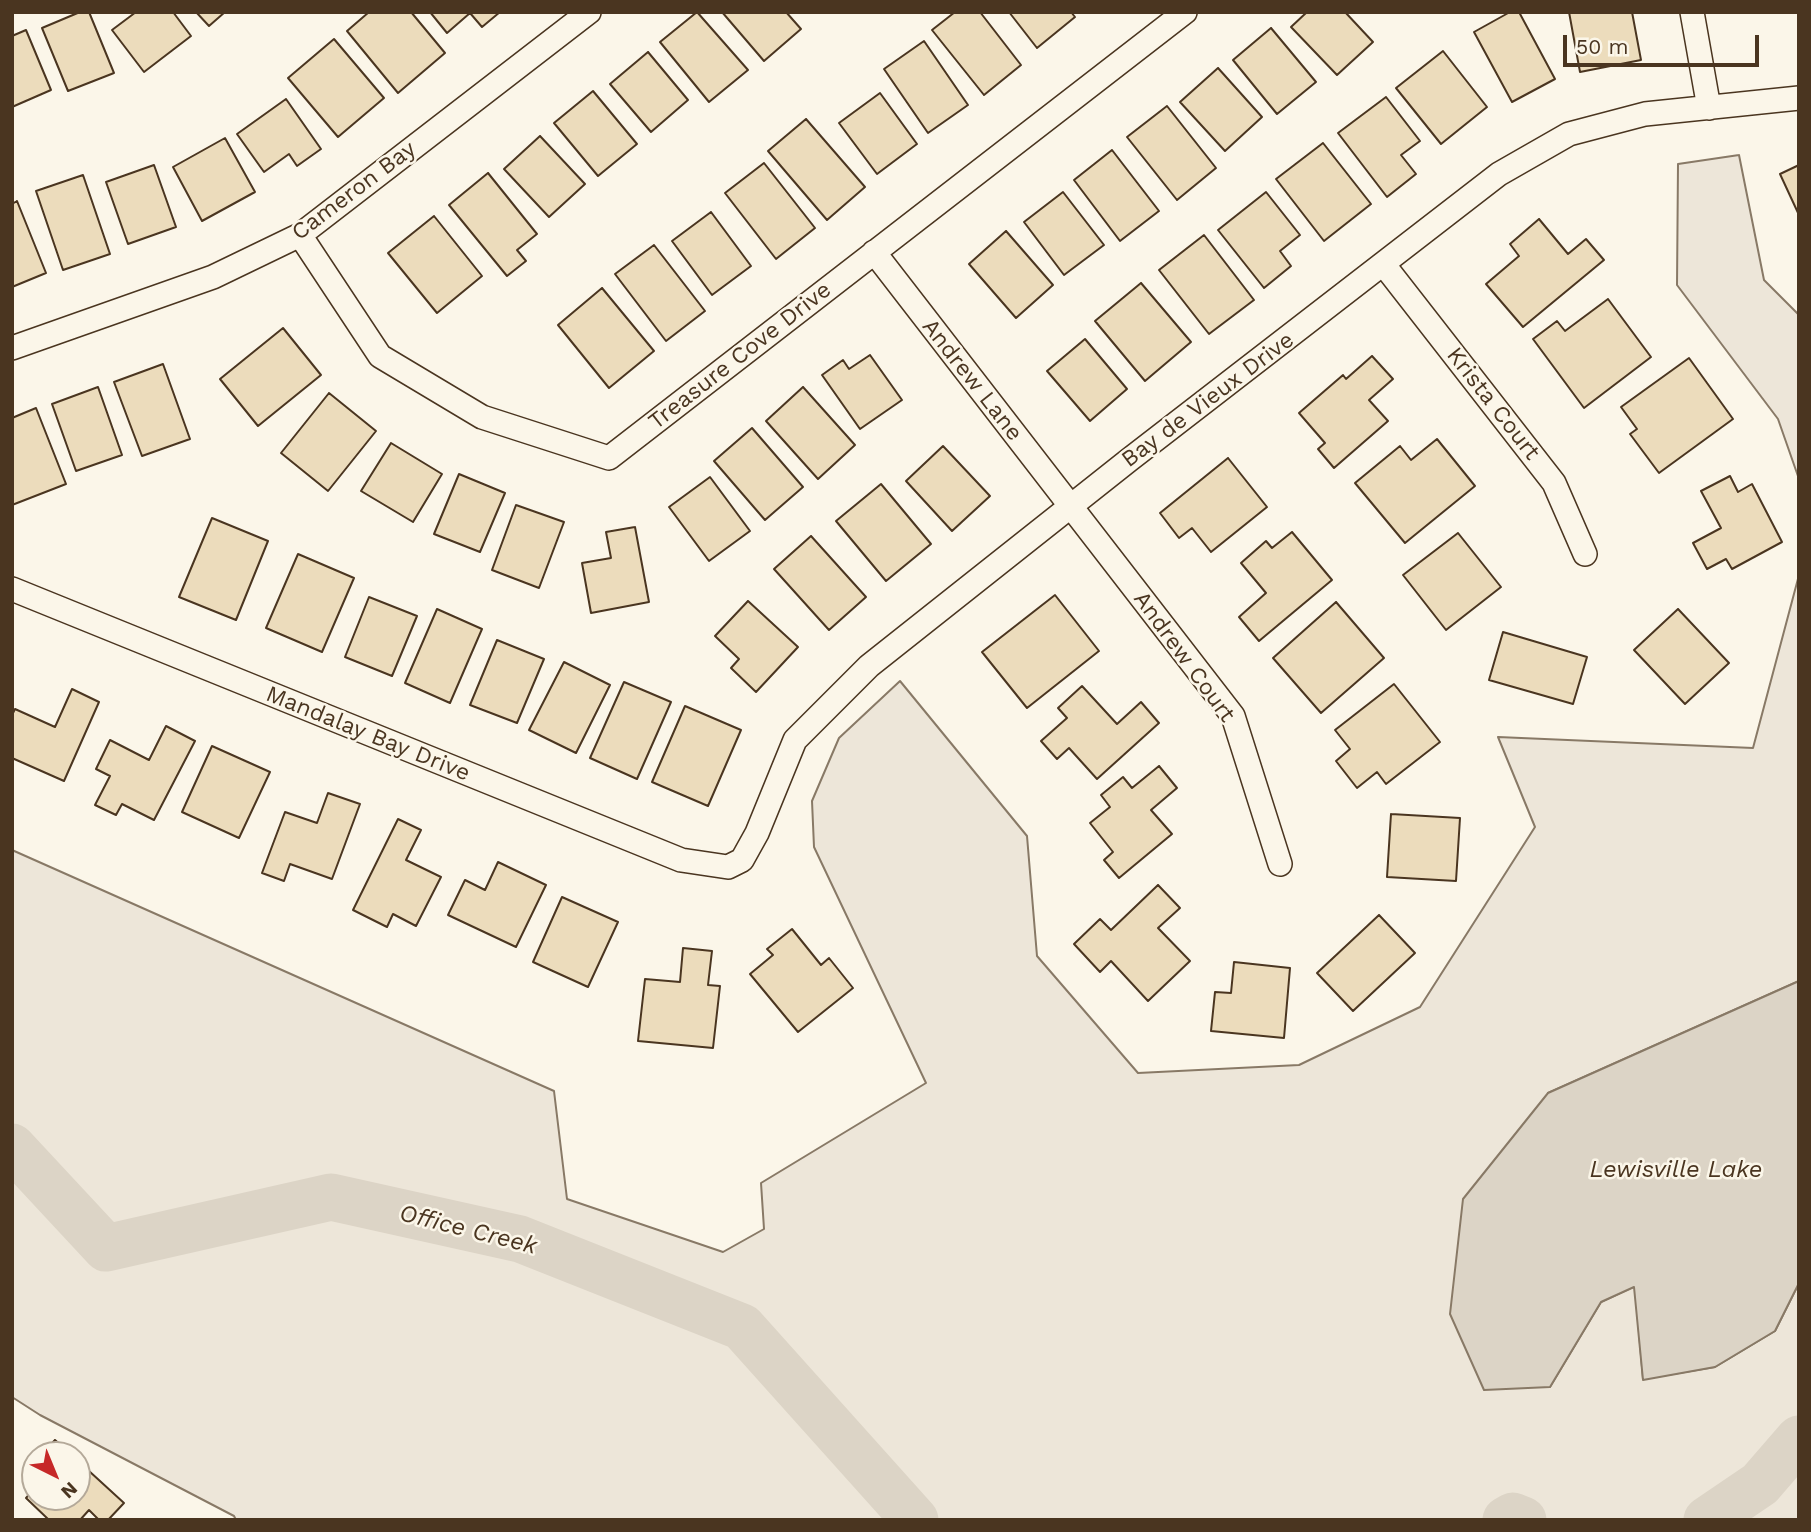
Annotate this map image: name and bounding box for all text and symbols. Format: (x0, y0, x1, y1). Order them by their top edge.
scale bar (1566, 21, 1762, 65)
text: 50 m (1576, 34, 1628, 59)
street label: Cameron Bay (287, 135, 421, 247)
street label: Treasure Cove Drive (643, 276, 837, 436)
street label: Andrew Lane (916, 314, 1028, 446)
street label: Bay de Vieux Drive (1116, 326, 1300, 474)
street label: Krista Court (1440, 342, 1546, 466)
street label: Andrew Court (1127, 586, 1241, 728)
street label: Mandalay Bay Drive (262, 680, 474, 788)
water label: Lewisville Lake (1590, 1156, 1762, 1184)
water label: Office Creek (396, 1199, 540, 1261)
north arrow (21, 1441, 91, 1511)
text: N (56, 1477, 82, 1503)

